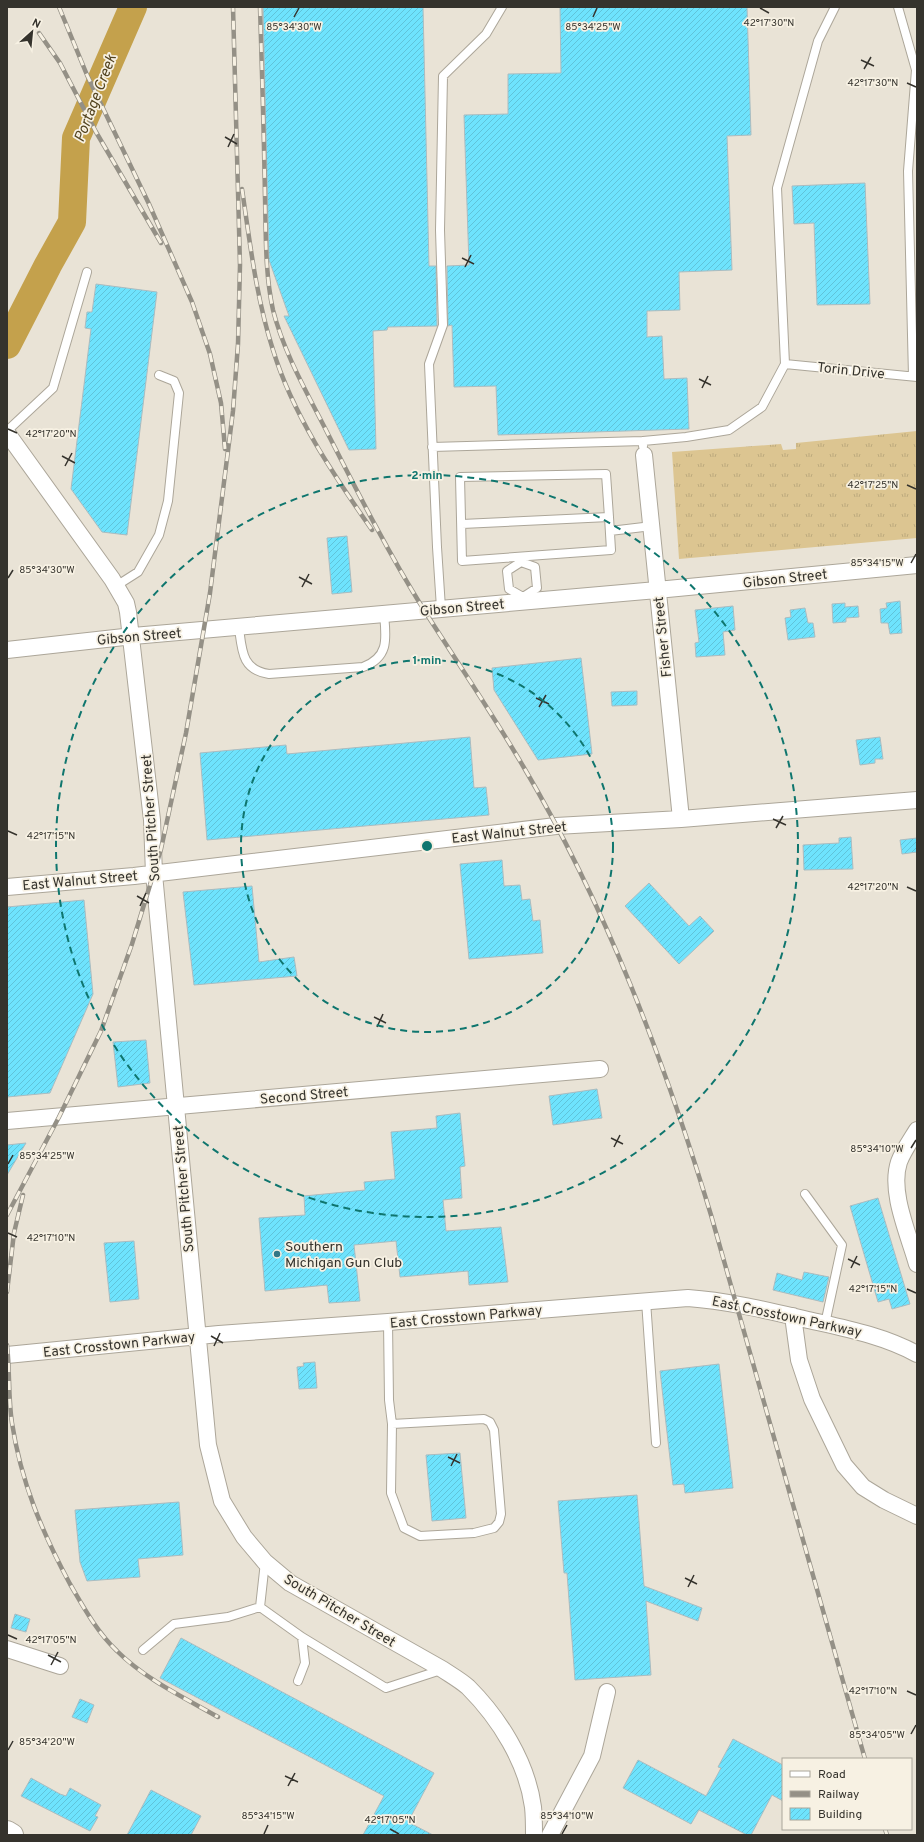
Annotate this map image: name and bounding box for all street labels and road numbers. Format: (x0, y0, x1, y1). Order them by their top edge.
street label: Torin Drive (816, 359, 886, 383)
street label: Gibson Street (742, 567, 828, 592)
street label: Gibson Street (419, 596, 505, 621)
street label: Fisher Street (651, 596, 676, 678)
street label: Gibson Street (96, 625, 182, 650)
street label: South Pitcher Street (139, 754, 164, 882)
street label: East Walnut Street (451, 819, 568, 848)
street label: East Walnut Street (22, 868, 139, 895)
street label: Second Street (259, 1084, 349, 1109)
street label: South Pitcher Street (170, 1125, 199, 1253)
street label: East Crosstown Parkway (710, 1293, 863, 1342)
street label: East Crosstown Parkway (389, 1302, 543, 1333)
street label: East Crosstown Parkway (42, 1329, 196, 1362)
street label: South Pitcher Street (280, 1571, 398, 1651)

